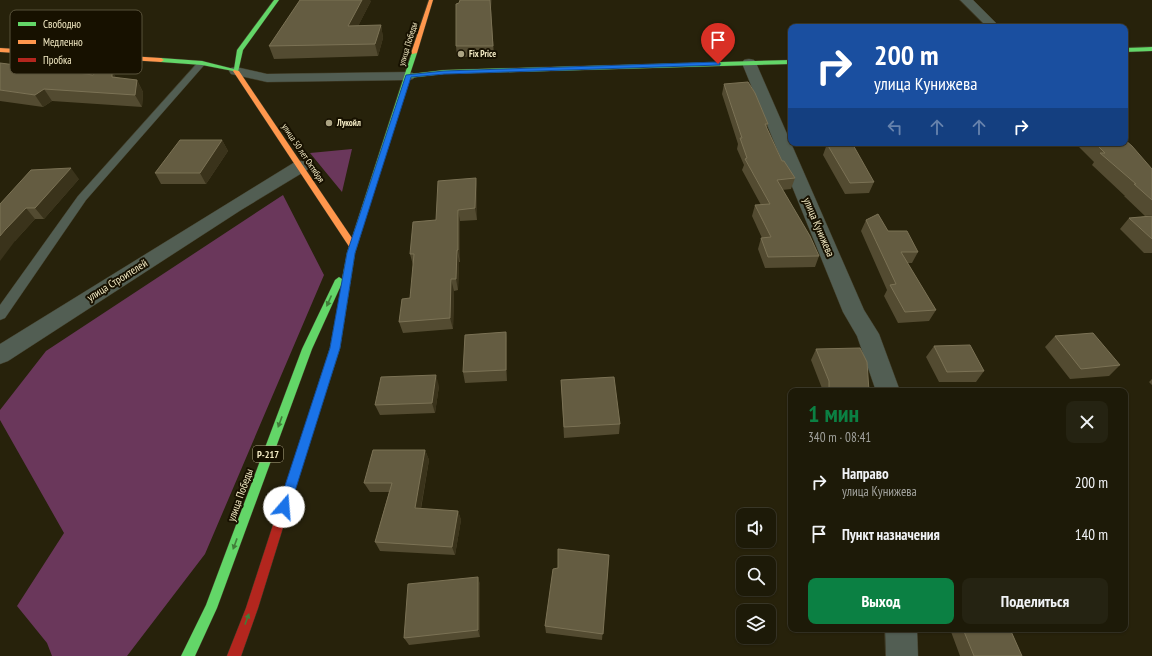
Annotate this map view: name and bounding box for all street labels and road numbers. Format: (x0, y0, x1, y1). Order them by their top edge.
street label: улица Победы (396, 20, 419, 67)
street label: улица 50 лет Октября (280, 121, 327, 184)
street label: улица Кунижева (800, 195, 838, 259)
street label: улица Строителей (84, 256, 150, 304)
road number: Р-217 (253, 446, 283, 462)
street label: улица Победы (224, 467, 256, 523)

